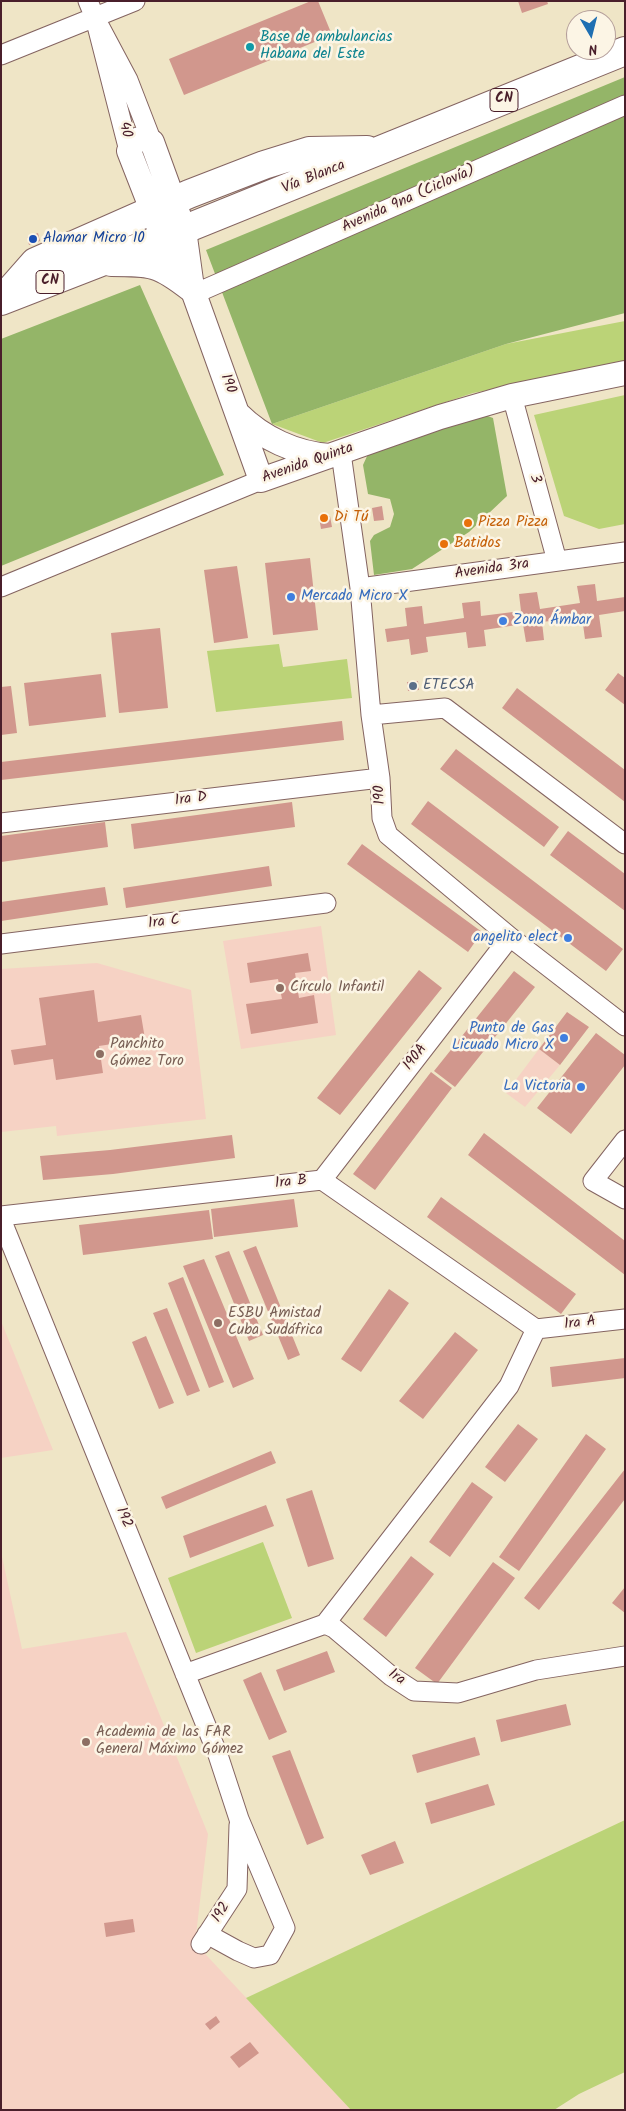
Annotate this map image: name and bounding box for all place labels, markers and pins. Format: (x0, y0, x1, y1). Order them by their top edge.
place label: Base de ambulancias Habana del Este (260, 29, 392, 64)
marker: Base de ambulancias Habana del Este (244, 41, 256, 53)
place label: Alamar Micro 10 (43, 230, 145, 248)
marker: Alamar Micro 10 (27, 233, 39, 245)
place label: Di Tú (334, 509, 368, 527)
marker: Di Tú (318, 512, 330, 524)
place label: Pizza Pizza (478, 514, 548, 532)
marker: Pizza Pizza (462, 517, 474, 529)
place label: Batidos (454, 535, 501, 553)
marker: Batidos (438, 538, 450, 550)
place label: Mercado Micro X (301, 588, 408, 606)
marker: Mercado Micro X (285, 591, 297, 603)
place label: Zona Ámbar (513, 612, 591, 630)
marker: Zona Ámbar (497, 615, 509, 627)
place label: ETECSA (423, 677, 475, 695)
marker: ETECSA (407, 680, 419, 692)
place label: angelito elect (474, 929, 558, 947)
marker: angelito elect (562, 932, 574, 944)
place label: Círculo Infantil (290, 979, 384, 997)
marker: Círculo Infantil (274, 982, 286, 994)
place label: Punto de Gas Licuado Micro X (452, 1020, 554, 1055)
marker: Punto de Gas Licuado Micro X (558, 1032, 570, 1044)
place label: Panchito Gómez Toro (110, 1036, 184, 1071)
marker: Panchito Gómez Toro (94, 1048, 106, 1060)
place label: La Victoria (503, 1078, 571, 1096)
marker: La Victoria (575, 1081, 587, 1093)
place label: ESBU Amistad Cuba Sudáfrica (228, 1305, 323, 1340)
marker: ESBU Amistad Cuba Sudáfrica (212, 1317, 224, 1329)
place label: Academia de las FAR General Máximo Gómez (96, 1724, 243, 1759)
marker: Academia de las FAR General Máximo Gómez (80, 1736, 92, 1748)

